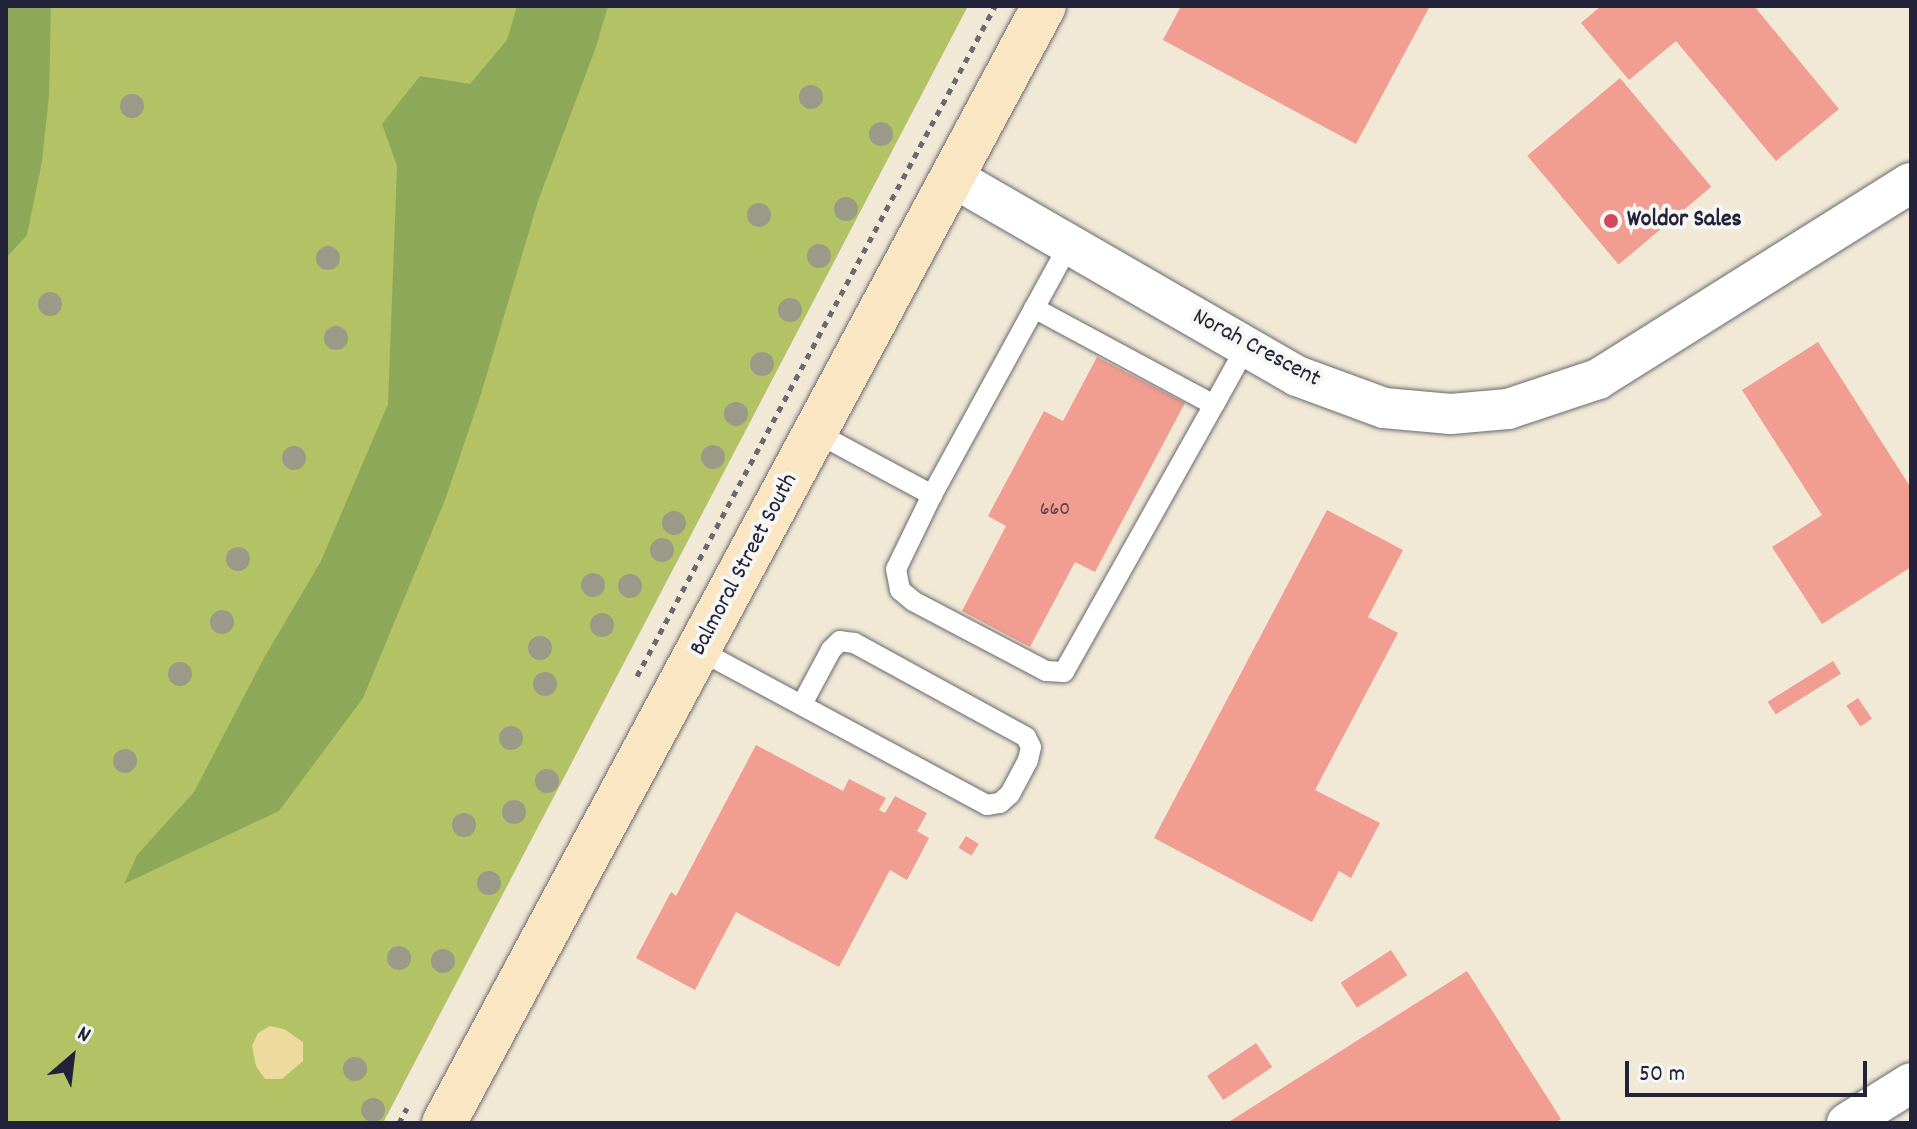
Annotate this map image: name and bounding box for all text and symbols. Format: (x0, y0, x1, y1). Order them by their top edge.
place label: Woldor Sales (1627, 207, 1742, 235)
marker: Woldor Sales (1602, 212, 1620, 230)
street label: Norah Crescent (1187, 303, 1325, 395)
street label: Balmoral Street South (685, 469, 805, 661)
house number: 660 (1040, 498, 1070, 522)
north arrow (32, 1017, 112, 1097)
text: N (71, 1019, 96, 1052)
scale bar (1629, 1045, 1871, 1095)
text: 50 m (1639, 1058, 1685, 1092)

